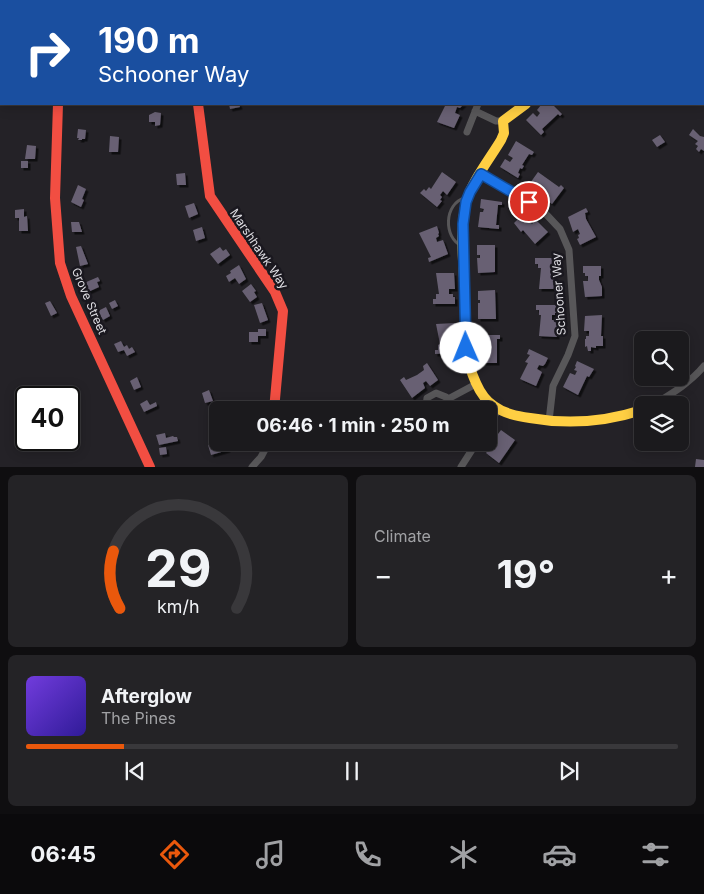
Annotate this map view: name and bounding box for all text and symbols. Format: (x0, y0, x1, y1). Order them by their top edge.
text: 190 m (98, 19, 200, 61)
icon: right (15, 20, 80, 85)
text: Schooner Way (98, 61, 249, 87)
pin (508, 181, 550, 223)
icon: arrive (515, 188, 543, 216)
street label: Marshhawk Way (227, 206, 292, 292)
street label: Schooner Way (548, 252, 569, 336)
street label: Grove Street (69, 265, 110, 336)
position arrow (439, 321, 491, 373)
map controls (634, 331, 689, 451)
button: search (634, 331, 689, 386)
speed limit sign: 40 (15, 386, 80, 451)
button: layers (634, 396, 689, 451)
text: 06:46 · 1 min · 250 m (256, 414, 450, 437)
text: Climate (374, 526, 431, 546)
text: 29 (145, 537, 211, 600)
text: 19° (497, 551, 555, 597)
text: − (374, 558, 393, 592)
text: + (659, 558, 678, 592)
text: km/h (157, 596, 199, 617)
text: Afterglow (101, 685, 192, 708)
text: The Pines (101, 708, 176, 728)
icon: previous (121, 757, 149, 785)
icon: pause (338, 757, 366, 785)
icon: next (555, 757, 583, 785)
icon: directions (157, 837, 192, 872)
icon: music (253, 837, 288, 872)
icon: phone (350, 837, 385, 872)
icon: climate (446, 837, 481, 872)
icon: car (542, 837, 577, 872)
icon: filters (638, 837, 673, 872)
text: 06:45 (31, 841, 96, 867)

